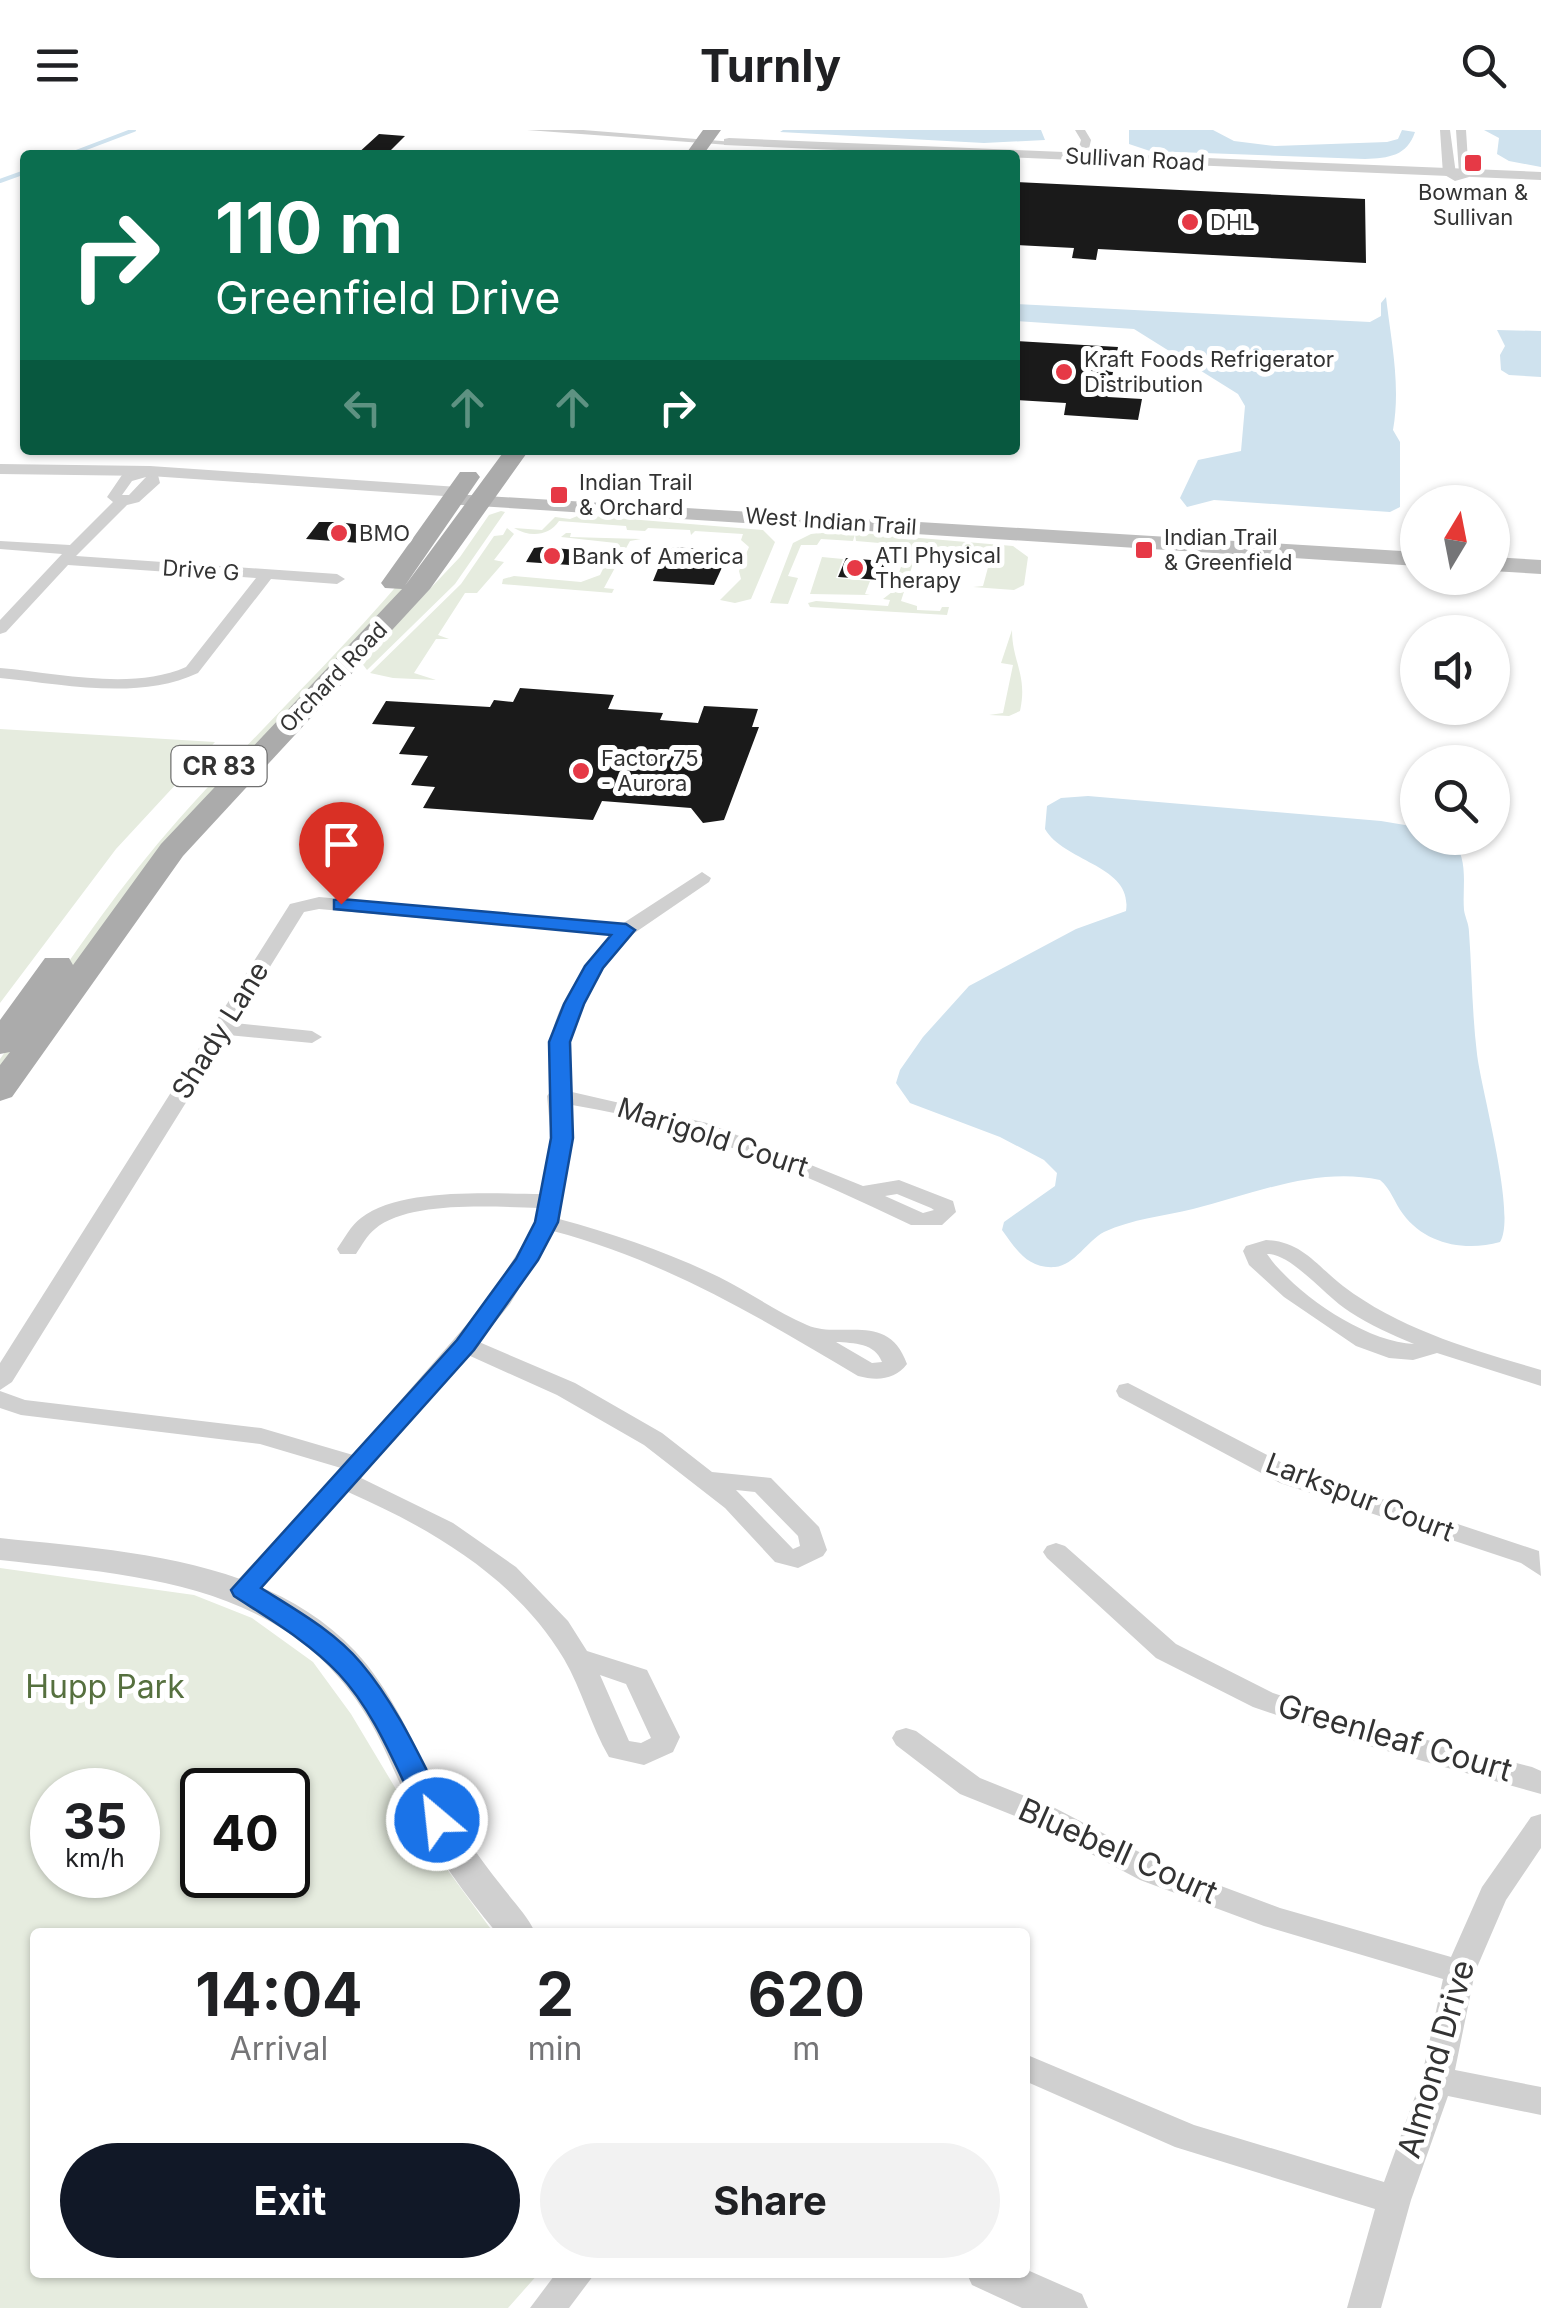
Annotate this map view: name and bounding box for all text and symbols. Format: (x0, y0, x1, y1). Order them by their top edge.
icon: menu (30, 38, 85, 93)
text: Turnly (700, 38, 841, 93)
icon: search (1456, 38, 1511, 93)
street label: Sullivan Road (1064, 142, 1206, 176)
marker: Bowman & Sullivan (1462, 152, 1484, 174)
place label: Bowman & Sullivan (1418, 179, 1528, 230)
text: 110 m (215, 185, 403, 270)
icon: right (50, 190, 180, 320)
place label: DHL (1210, 209, 1255, 235)
marker: DHL (1179, 211, 1201, 233)
text: Greenfield Drive (215, 270, 560, 325)
place label: Kraft Foods Refrigerator Distribution (1084, 346, 1334, 397)
marker: Kraft Foods Refrigerator Distribution (1053, 361, 1075, 383)
icon: left (335, 380, 390, 435)
icon: ahead (440, 380, 495, 435)
icon: ahead (545, 380, 600, 435)
icon: right (650, 380, 705, 435)
place label: Indian Trail & Orchard (579, 469, 693, 520)
marker: Indian Trail & Orchard (548, 484, 570, 506)
north arrow (1400, 485, 1510, 595)
map controls (1400, 485, 1510, 855)
street label: West Indian Trail (744, 502, 918, 540)
place label: BMO (359, 520, 410, 546)
marker: BMO (328, 522, 350, 544)
place label: Indian Trail & Greenfield (1164, 524, 1292, 575)
marker: Indian Trail & Greenfield (1133, 539, 1155, 561)
place label: ATI Physical Therapy (875, 542, 1001, 593)
place label: Bank of America (572, 543, 744, 569)
marker: Bank of America (541, 545, 563, 567)
street label: Drive G (162, 554, 240, 586)
marker: ATI Physical Therapy (844, 557, 866, 579)
button: sound (1400, 615, 1510, 725)
street label: Orchard Road (274, 616, 392, 738)
place label: Factor 75 - Aurora (601, 745, 699, 796)
button: search (1400, 745, 1510, 855)
road number: CR 83 (172, 746, 266, 786)
marker: Factor 75 - Aurora (570, 760, 592, 782)
pin (299, 802, 384, 905)
icon: arrive (314, 817, 369, 872)
street label: Shady Lane (164, 955, 276, 1105)
street label: Marigold Court (613, 1090, 813, 1184)
street label: Larkspur Court (1261, 1446, 1459, 1548)
park label: Hupp Park (25, 1667, 185, 1706)
street label: Greenleaf Court (1274, 1685, 1517, 1790)
speed limit sign: 40 (180, 1768, 310, 1898)
position arrow (385, 1768, 489, 1872)
street label: Bluebell Court (1013, 1789, 1224, 1912)
text: 35 (63, 1791, 127, 1851)
text: km/h (65, 1843, 125, 1873)
street label: Almond Drive (1389, 1955, 1482, 2162)
text: 14:04 (195, 1958, 363, 2030)
text: 2 (536, 1958, 574, 2030)
text: 620 (748, 1958, 865, 2030)
text: Arrival (230, 2029, 328, 2068)
text: min (528, 2029, 583, 2068)
text: m (792, 2029, 820, 2068)
button: Exit (60, 2143, 520, 2258)
button: Share (540, 2143, 1000, 2258)

